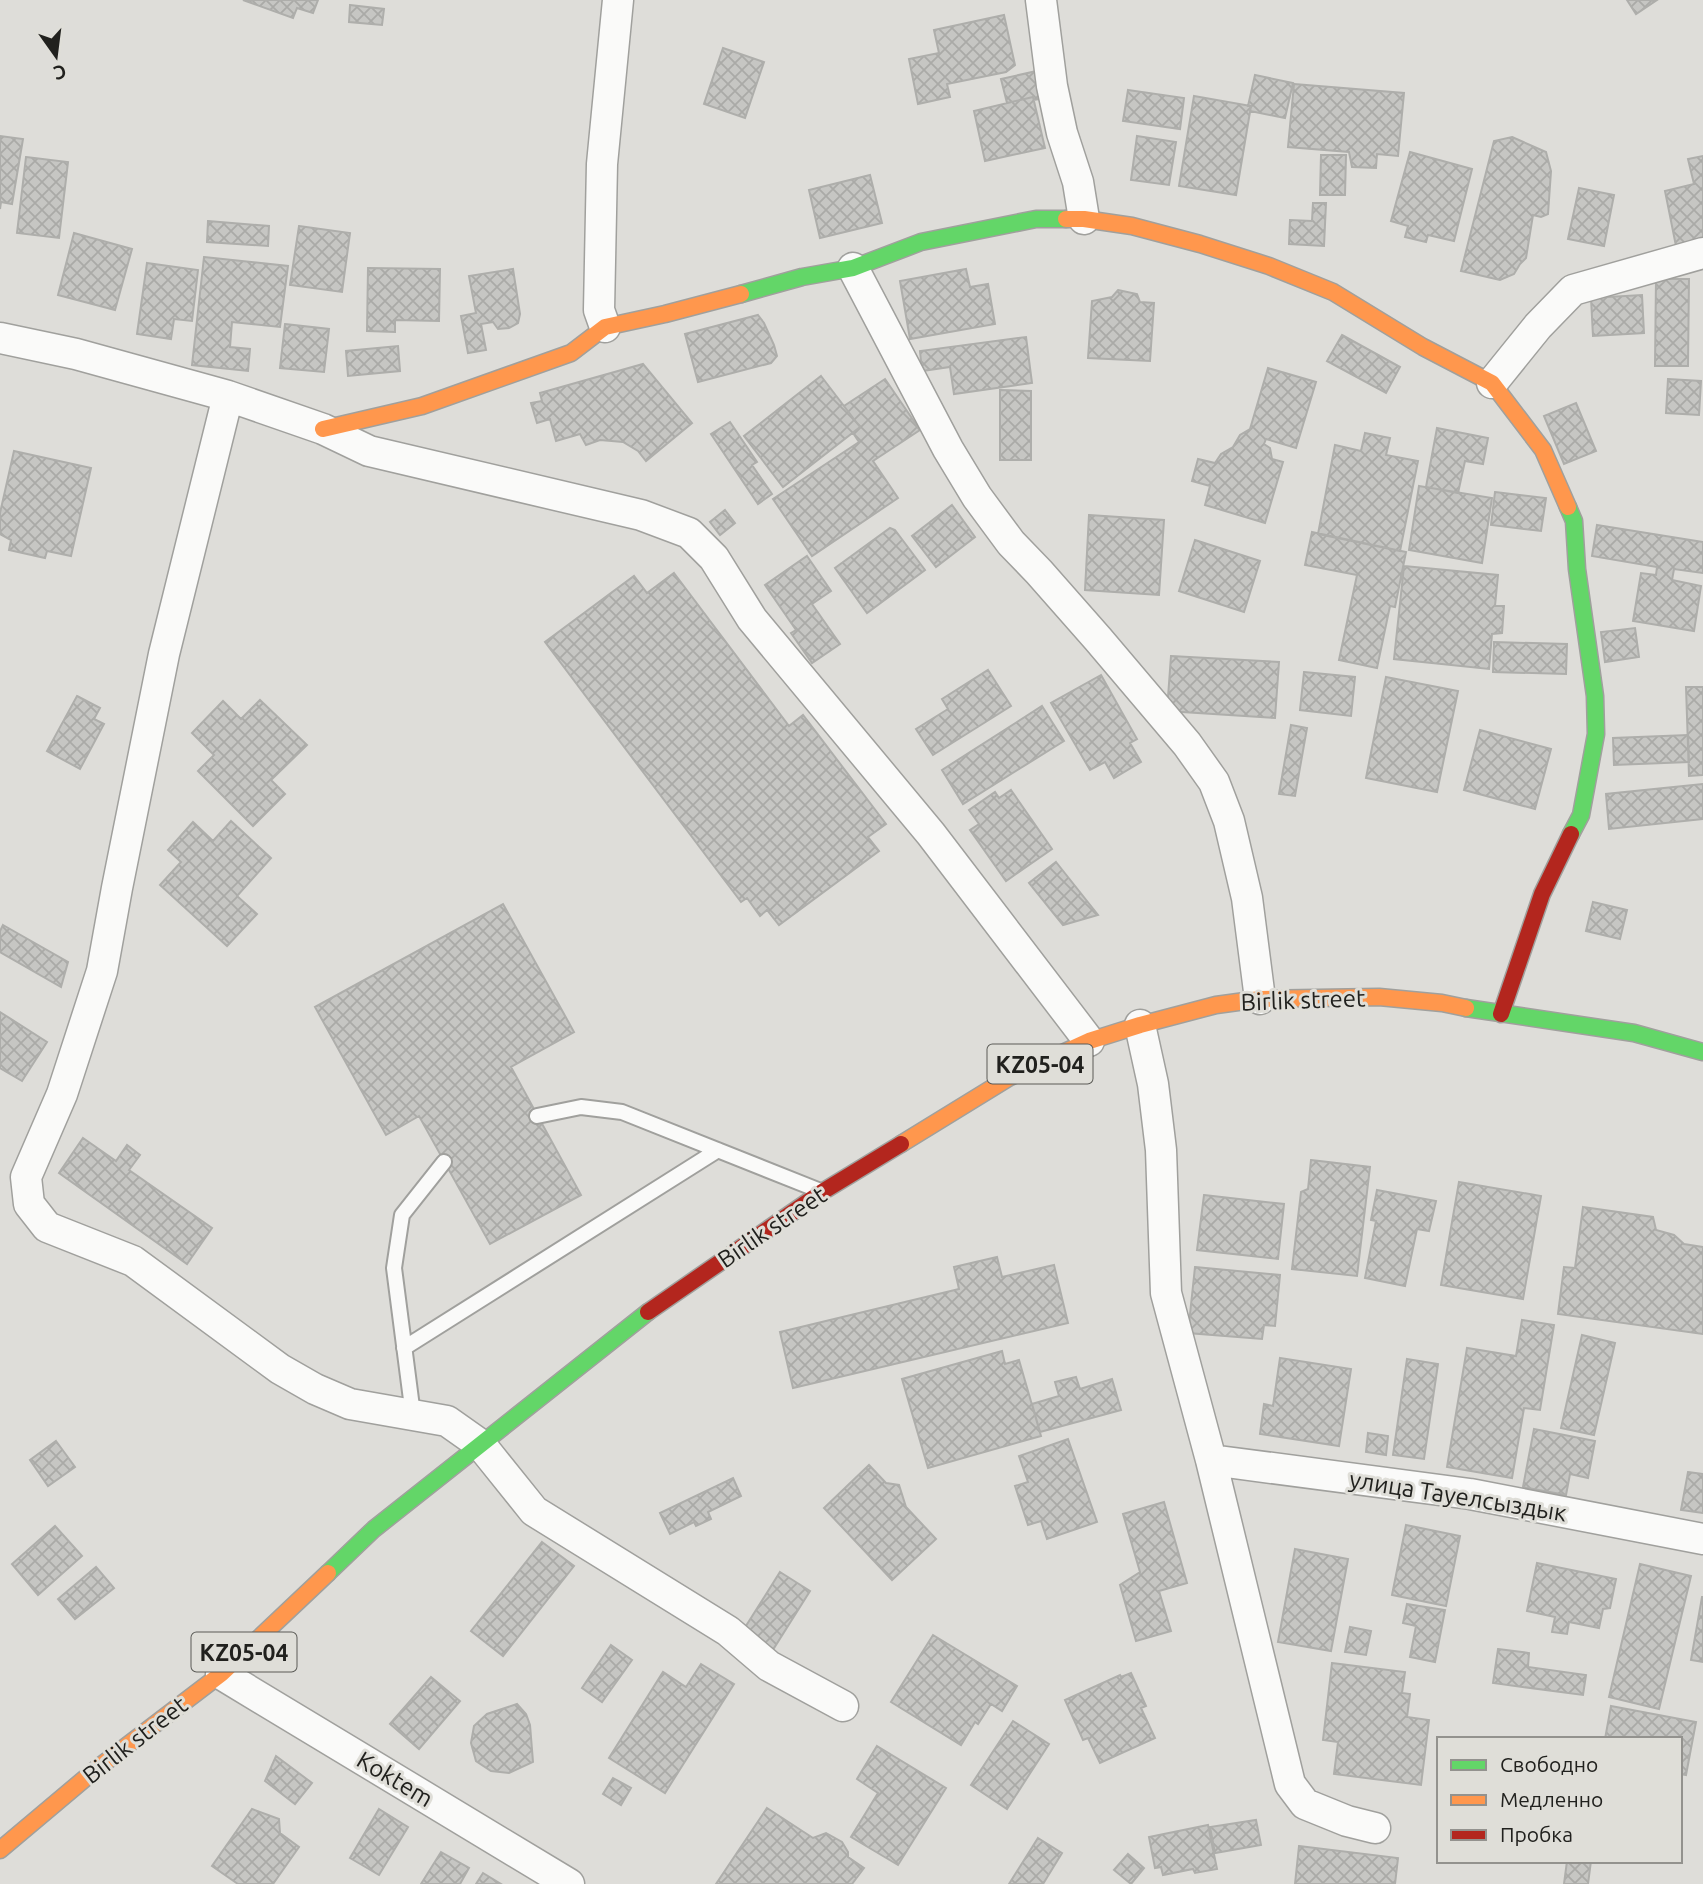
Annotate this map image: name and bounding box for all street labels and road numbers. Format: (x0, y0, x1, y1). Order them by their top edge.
street label: Birlik street (1240, 984, 1366, 1016)
road number: KZ05-04 (988, 1044, 1092, 1084)
street label: Birlik street (713, 1181, 832, 1273)
street label: улица Тауелсыздык (1347, 1465, 1569, 1527)
road number: KZ05-04 (191, 1632, 296, 1672)
street label: Birlik street (78, 1691, 193, 1789)
street label: Koktem (352, 1746, 438, 1812)

